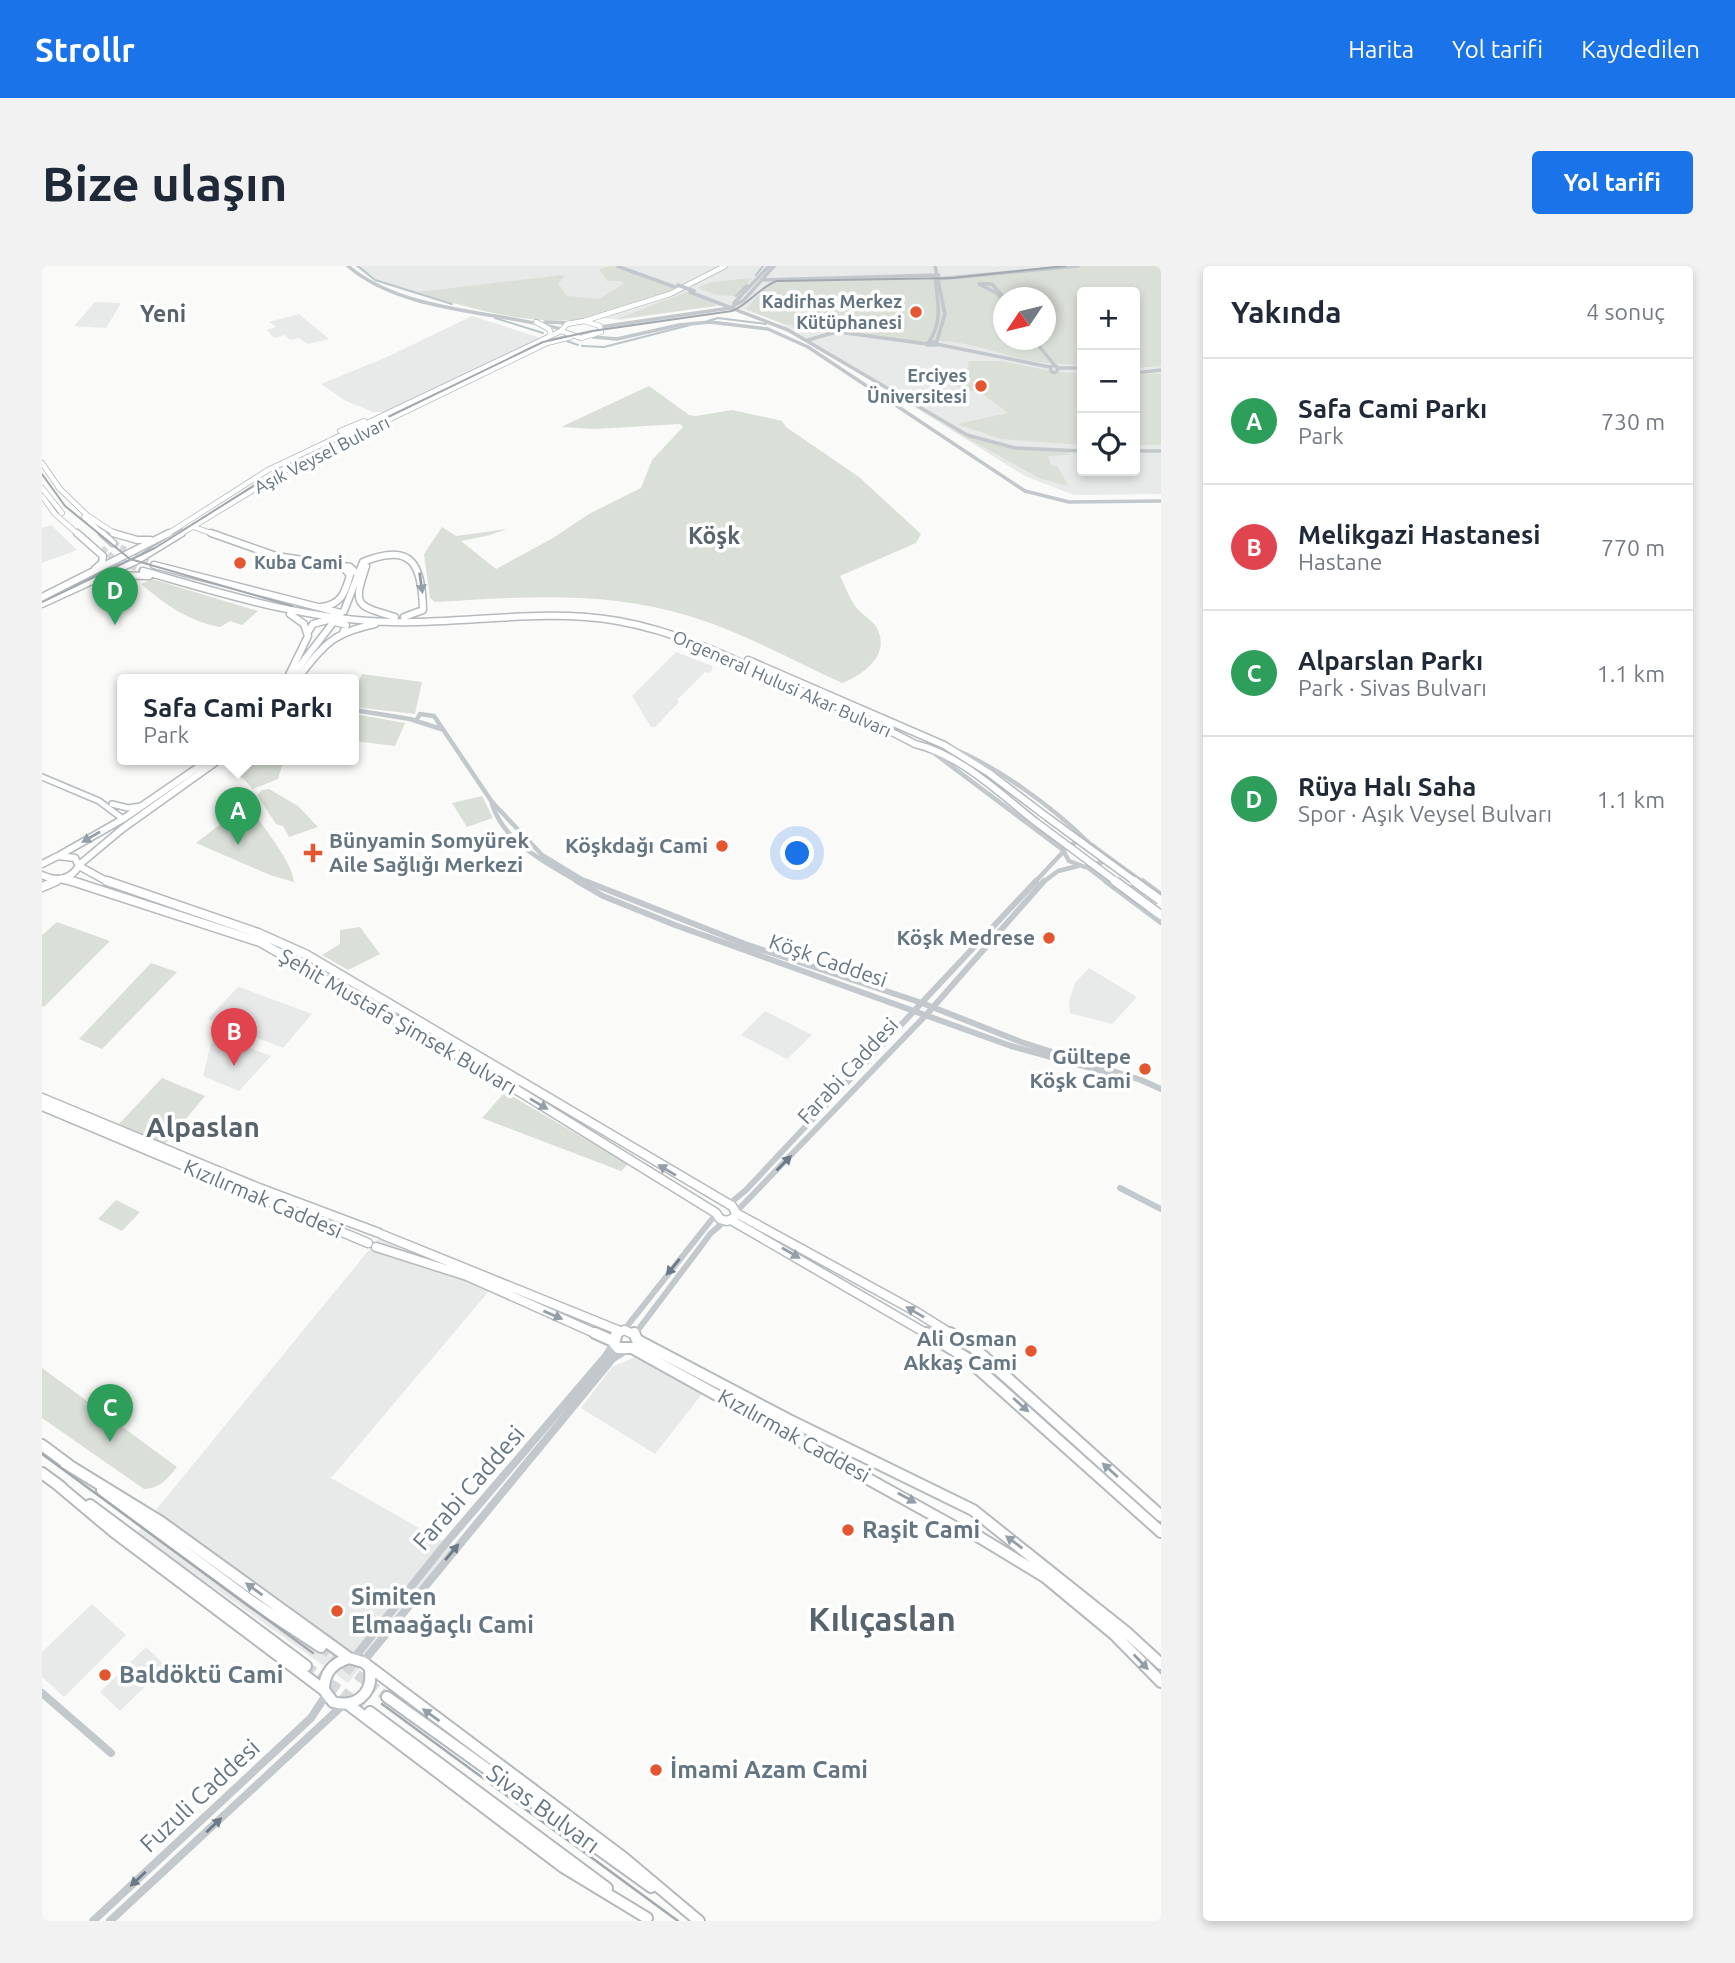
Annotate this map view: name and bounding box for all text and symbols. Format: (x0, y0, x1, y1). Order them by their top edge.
text: Strollr (35, 31, 135, 68)
text: Harita (1348, 36, 1414, 63)
text: Yol tarifi (1452, 36, 1543, 63)
text: Kaydedilen (1581, 36, 1700, 63)
button: Yol tarifi (1532, 151, 1693, 214)
text: Bize ulaşın (42, 155, 287, 210)
north arrow (993, 287, 1056, 350)
map controls (1077, 287, 1140, 476)
button: + (1077, 287, 1140, 350)
place label: Kadirhas Merkez Kütüphanesi (762, 291, 902, 332)
text: Yakında (1231, 295, 1342, 329)
text: 4 sonuç (1586, 299, 1665, 324)
district label: Yeni (140, 301, 186, 326)
marker: Kadirhas Merkez Kütüphanesi (908, 304, 924, 320)
button: − (1077, 350, 1140, 413)
place label: Erciyes Üniversitesi (867, 365, 967, 406)
marker: Erciyes Üniversitesi (973, 378, 989, 394)
text: Safa Cami Parkı (1298, 394, 1487, 423)
text: A (1246, 409, 1262, 434)
text: 730 m (1601, 409, 1665, 434)
street label: Aşık Veysel Bulvarı (251, 411, 392, 497)
button: locate (1077, 413, 1140, 476)
text: Park (1298, 423, 1344, 448)
text: Melikgazi Hastanesi (1298, 520, 1540, 549)
district label: Köşk (688, 523, 740, 549)
text: B (1246, 535, 1262, 560)
text: 770 m (1601, 535, 1665, 560)
text: Hastane (1298, 549, 1382, 574)
place label: Kuba Cami (254, 552, 343, 572)
marker: Kuba Cami (232, 555, 248, 571)
pin: D (92, 567, 138, 625)
one-way arrow (416, 572, 427, 594)
street label: Orgeneral Hulusi Akar Bulvarı (670, 626, 895, 740)
text: Alparslan Parkı (1298, 646, 1483, 675)
text: C (1247, 661, 1261, 686)
text: 1.1 km (1597, 661, 1665, 686)
popup (117, 674, 359, 765)
text: Park · Sivas Bulvarı (1298, 675, 1487, 700)
text: Safa Cami Parkı (143, 693, 333, 722)
text: Park (143, 722, 189, 747)
text: Rüya Halı Saha (1298, 772, 1476, 801)
pin: A (215, 787, 261, 845)
text: D (1246, 787, 1262, 812)
text: 1.1 km (1597, 787, 1665, 812)
text: Spor · Aşık Veysel Bulvarı (1298, 801, 1552, 826)
place label: Bünyamin Somyürek Aile Sağlığı Merkezi (329, 828, 529, 876)
one-way arrow (82, 831, 101, 843)
place label: Köşkdağı Cami (565, 833, 708, 857)
your location (780, 836, 814, 870)
marker: Köşkdağı Cami (714, 838, 730, 854)
marker: Bünyamin Somyürek Aile Sağlığı Merkezi (303, 843, 323, 863)
place label: Köşk Medrese (896, 925, 1035, 949)
street label: Köşk Caddesi (766, 929, 891, 991)
marker: Köşk Medrese (1041, 930, 1057, 946)
street label: Şehit Mustafa Şimsek Bulvarı (276, 943, 521, 1099)
pin: B (211, 1008, 257, 1066)
street label: Farabi Caddesi (792, 1012, 902, 1128)
place label: Gültepe Köşk Cami (1029, 1044, 1131, 1092)
marker: Gültepe Köşk Cami (1137, 1061, 1153, 1077)
one-way arrow (529, 1097, 549, 1110)
district label: Alpaslan (146, 1111, 260, 1142)
street label: Kızılırmak Caddesi (180, 1154, 346, 1242)
one-way arrow (776, 1155, 792, 1172)
one-way arrow (658, 1164, 677, 1176)
one-way arrow (781, 1247, 801, 1259)
one-way arrow (665, 1257, 680, 1275)
one-way arrow (906, 1305, 925, 1318)
one-way arrow (543, 1310, 564, 1321)
place label: Ali Osman Akkaş Cami (904, 1326, 1017, 1374)
marker: Ali Osman Akkaş Cami (1023, 1343, 1039, 1359)
street label: Kızılırmak Caddesi (714, 1383, 875, 1487)
pin: C (87, 1384, 133, 1442)
one-way arrow (1012, 1397, 1030, 1413)
street label: Farabi Caddesi (407, 1420, 530, 1555)
one-way arrow (1101, 1462, 1119, 1478)
one-way arrow (897, 1492, 917, 1504)
place label: Raşit Cami (862, 1516, 980, 1543)
marker: Raşit Cami (840, 1522, 856, 1538)
one-way arrow (1006, 1535, 1024, 1550)
one-way arrow (444, 1543, 460, 1561)
one-way arrow (245, 1583, 263, 1597)
place label: Simiten Elmaağaçlı Cami (351, 1583, 534, 1638)
district label: Kılıçaslan (808, 1600, 956, 1638)
marker: Simiten Elmaağaçlı Cami (329, 1603, 345, 1619)
one-way arrow (1133, 1653, 1149, 1670)
place label: Baldöktü Cami (119, 1661, 283, 1688)
marker: Baldöktü Cami (97, 1667, 113, 1683)
one-way arrow (422, 1708, 440, 1722)
street label: Fuzuli Caddesi (135, 1734, 265, 1858)
place label: İmami Azam Cami (670, 1756, 868, 1783)
street label: Sivas Bulvarı (482, 1759, 605, 1858)
marker: İmami Azam Cami (648, 1762, 664, 1778)
one-way arrow (205, 1817, 222, 1833)
one-way arrow (129, 1871, 147, 1887)

